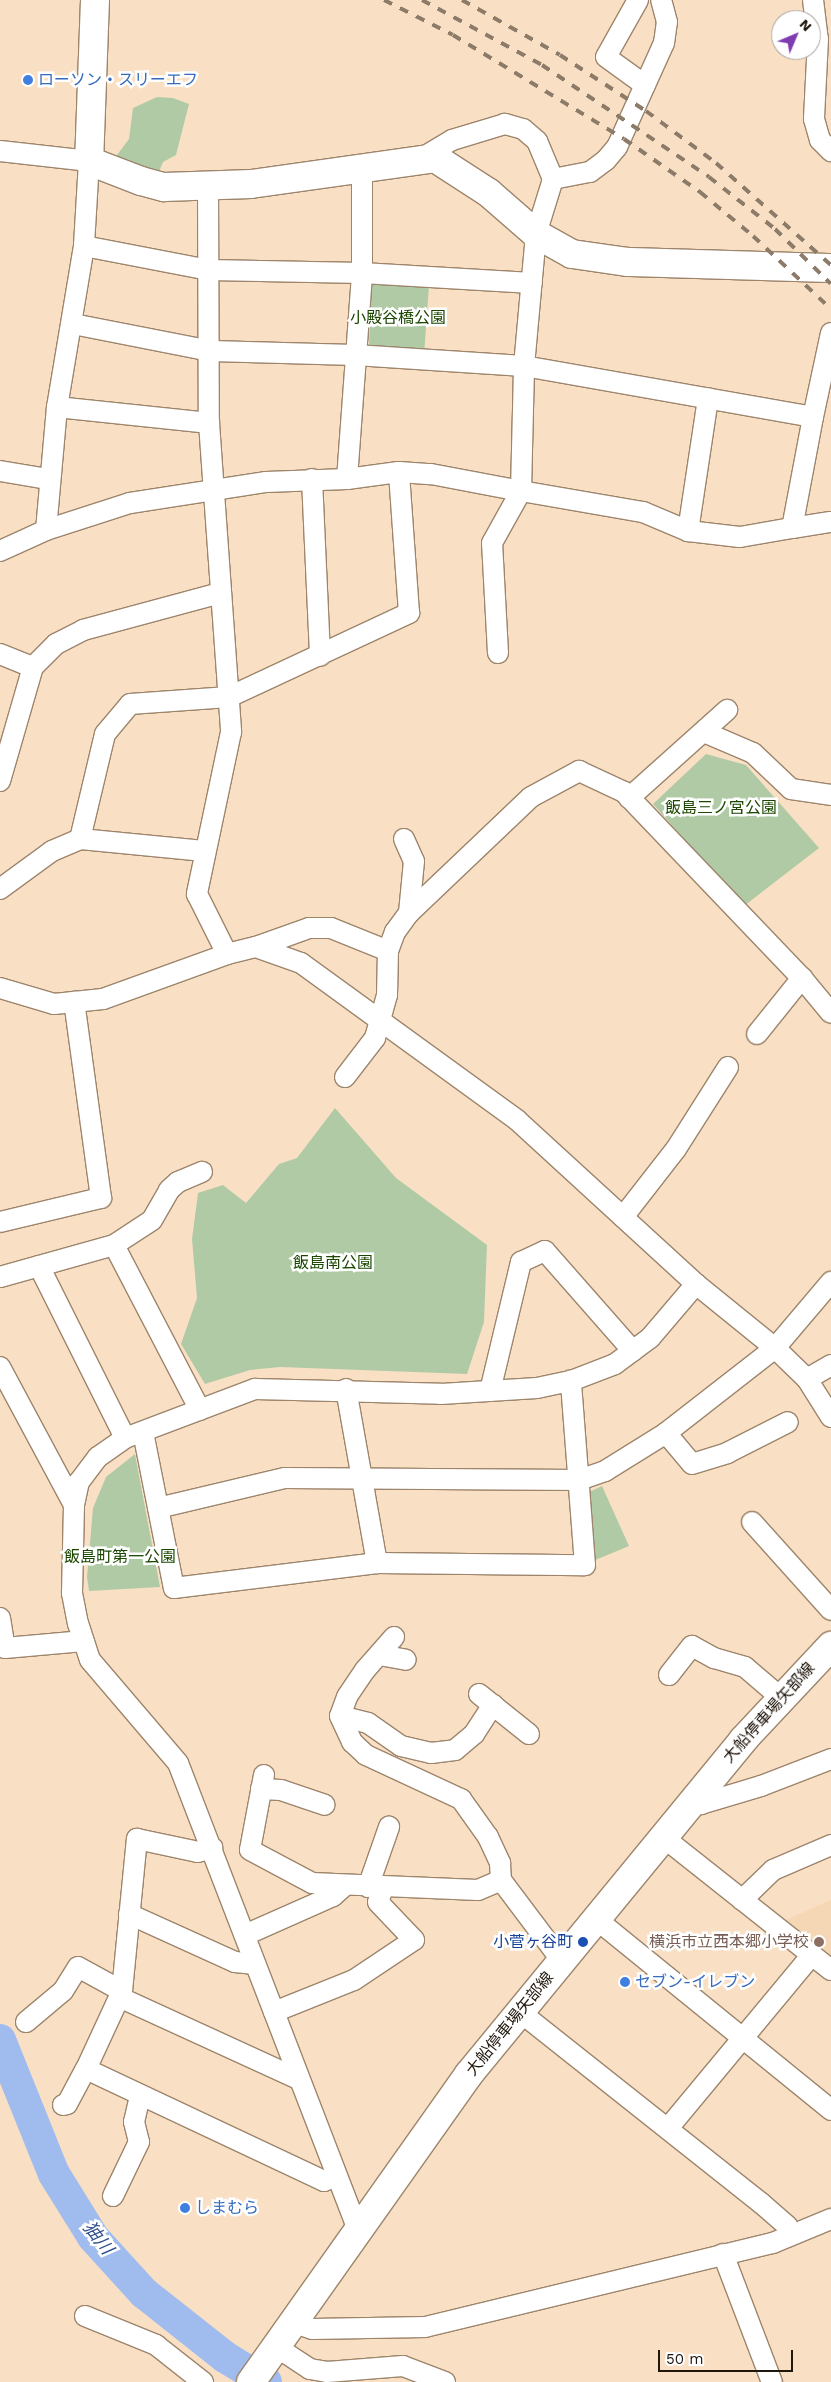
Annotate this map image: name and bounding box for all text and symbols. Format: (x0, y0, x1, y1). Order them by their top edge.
north arrow (771, 10, 821, 60)
text: N (797, 16, 815, 34)
place label: ローソン・スリーエフ (38, 70, 198, 90)
marker: ローソン・スリーエフ (22, 74, 34, 86)
park label: 小殿谷橋公園 (350, 308, 446, 328)
park label: 飯島三ノ宮公園 (665, 798, 777, 818)
park label: 飯島南公園 (293, 1253, 373, 1273)
park label: 飯島町第一公園 (64, 1547, 176, 1567)
street label: 大船停車場矢部線 (719, 1659, 819, 1767)
place label: 小菅ヶ谷町 (493, 1932, 573, 1952)
place label: 横浜市立西本郷小学校 (649, 1932, 809, 1952)
marker: 小菅ヶ谷町 (577, 1936, 589, 1948)
marker: 横浜市立西本郷小学校 (813, 1936, 825, 1948)
street label: 大船停車場矢部線 (462, 1968, 558, 2080)
place label: セブン-イレブン (635, 1972, 755, 1992)
marker: セブン-イレブン (619, 1976, 631, 1988)
place label: しまむら (195, 2198, 259, 2218)
marker: しまむら (179, 2202, 191, 2214)
water label: 㹨川 (78, 2217, 118, 2259)
scale bar (661, 2340, 796, 2372)
text: 50 m (666, 2350, 703, 2368)

